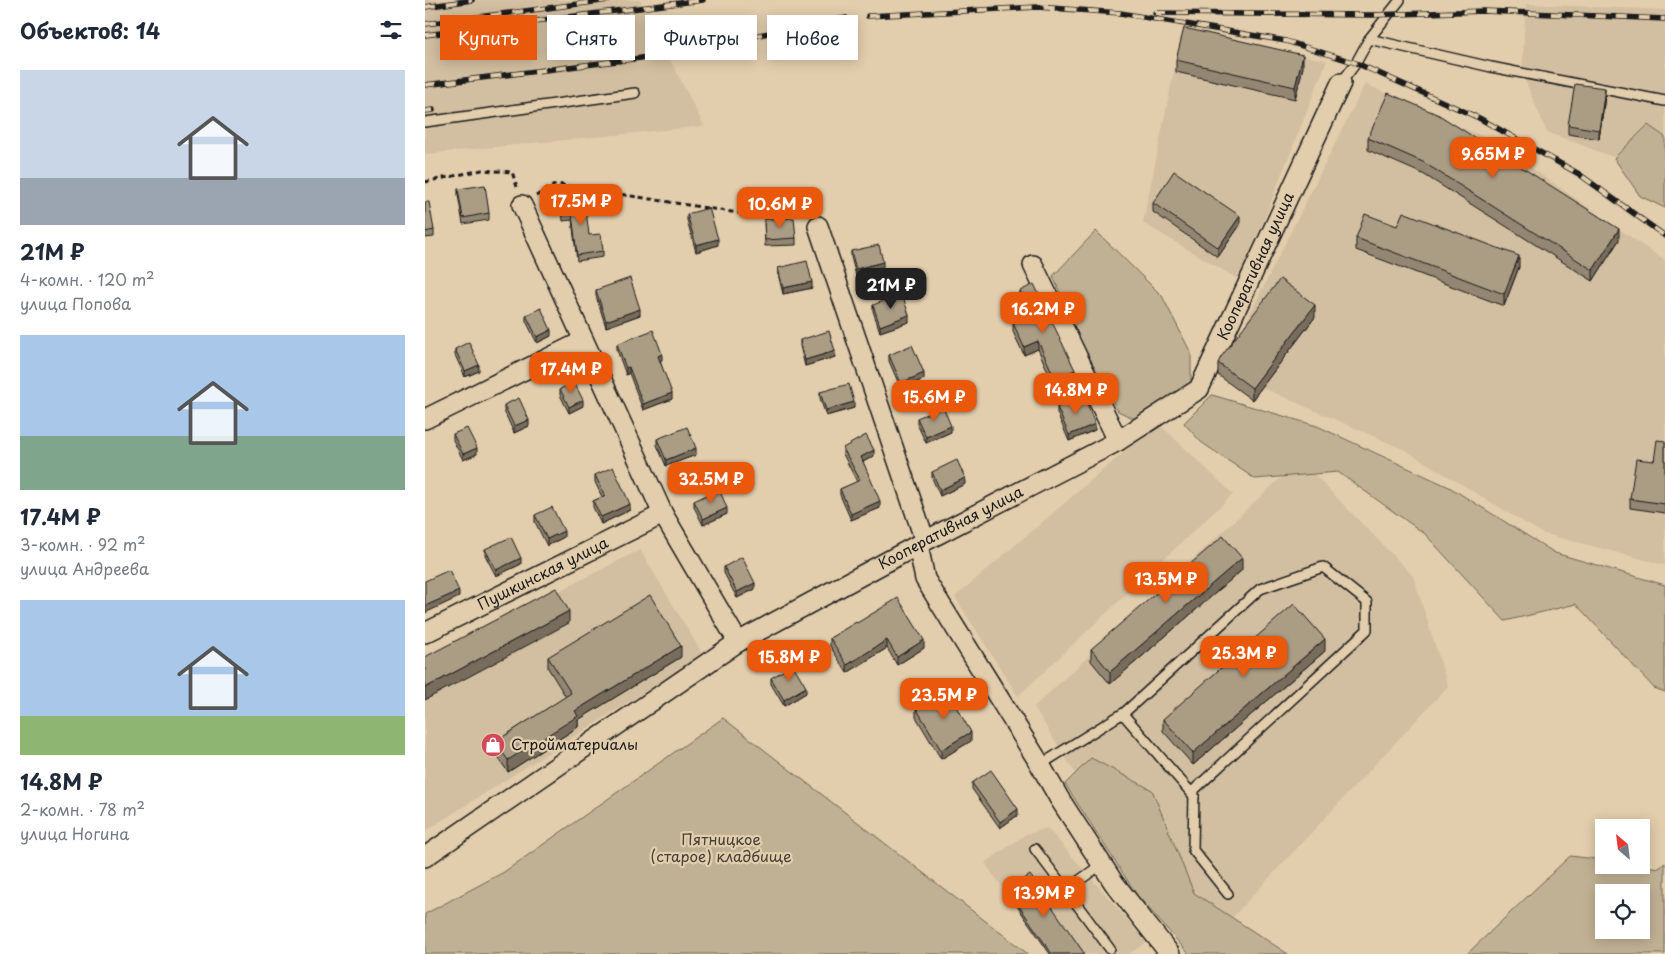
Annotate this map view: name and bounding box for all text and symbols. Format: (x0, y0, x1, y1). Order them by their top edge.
text: Объектов: 14 (20, 14, 160, 46)
chip: Купить (440, 15, 537, 60)
chip: Снять (547, 15, 635, 60)
chip: Фильтры (645, 15, 757, 60)
chip: Новое (767, 15, 858, 60)
icon: filters (377, 16, 405, 44)
icon: home (168, 103, 258, 193)
pin: 9.65M ₽ (1447, 136, 1539, 179)
text: 9.65M ₽ (1461, 141, 1525, 165)
pin: 17.5M ₽ (535, 184, 627, 226)
pin: 10.6M ₽ (734, 186, 826, 229)
street label: Кооперативная улица (1210, 187, 1299, 344)
text: 17.5M ₽ (551, 188, 611, 212)
text: 10.6M ₽ (748, 191, 812, 215)
text: 21M ₽ (20, 235, 85, 267)
text: 4-комн. · 120 m² (20, 267, 155, 291)
pin: 21M ₽ (856, 268, 926, 310)
text: 21M ₽ (866, 272, 916, 296)
text: улица Попова (20, 291, 131, 315)
pin: 16.2M ₽ (997, 292, 1089, 334)
text: 16.2M ₽ (1011, 296, 1075, 320)
pin: 17.4M ₽ (525, 352, 617, 394)
text: 17.4M ₽ (540, 356, 602, 380)
icon: home (168, 368, 258, 458)
pin: 14.8M ₽ (1030, 372, 1122, 415)
text: 14.8M ₽ (1045, 377, 1107, 401)
pin: 15.6M ₽ (888, 380, 980, 422)
text: 15.6M ₽ (903, 384, 965, 408)
pin: 32.5M ₽ (665, 462, 757, 504)
text: 32.5M ₽ (678, 466, 744, 490)
street label: Кооперативная улица (873, 479, 1027, 574)
text: 17.4M ₽ (20, 500, 101, 532)
street label: Пушкинская улица (473, 530, 612, 615)
text: 3-комн. · 92 m² (20, 532, 145, 556)
text: улица Андреева (20, 556, 149, 580)
pin: 13.5M ₽ (1120, 562, 1212, 604)
text: 13.5M ₽ (1135, 566, 1197, 590)
icon: home (168, 633, 258, 723)
pin: 25.3M ₽ (1198, 636, 1290, 678)
pin: 15.8M ₽ (743, 640, 835, 682)
text: 25.3M ₽ (1211, 640, 1277, 664)
text: 15.8M ₽ (758, 644, 820, 668)
pin: 23.5M ₽ (898, 678, 990, 720)
text: 23.5M ₽ (911, 682, 977, 706)
shop icon: Стройматериалы (480, 732, 506, 758)
place label: Стройматериалы (511, 732, 638, 755)
text: 14.8M ₽ (20, 765, 102, 797)
text: 2-комн. · 78 m² (20, 797, 145, 821)
north arrow (1595, 819, 1650, 874)
map controls (1595, 819, 1650, 939)
text: улица Ногина (20, 821, 129, 845)
park label: Пятницкое (старое) кладбище (650, 827, 792, 867)
pin: 13.9M ₽ (998, 876, 1090, 918)
text: 13.9M ₽ (1013, 880, 1075, 904)
button: locate (1595, 884, 1650, 939)

